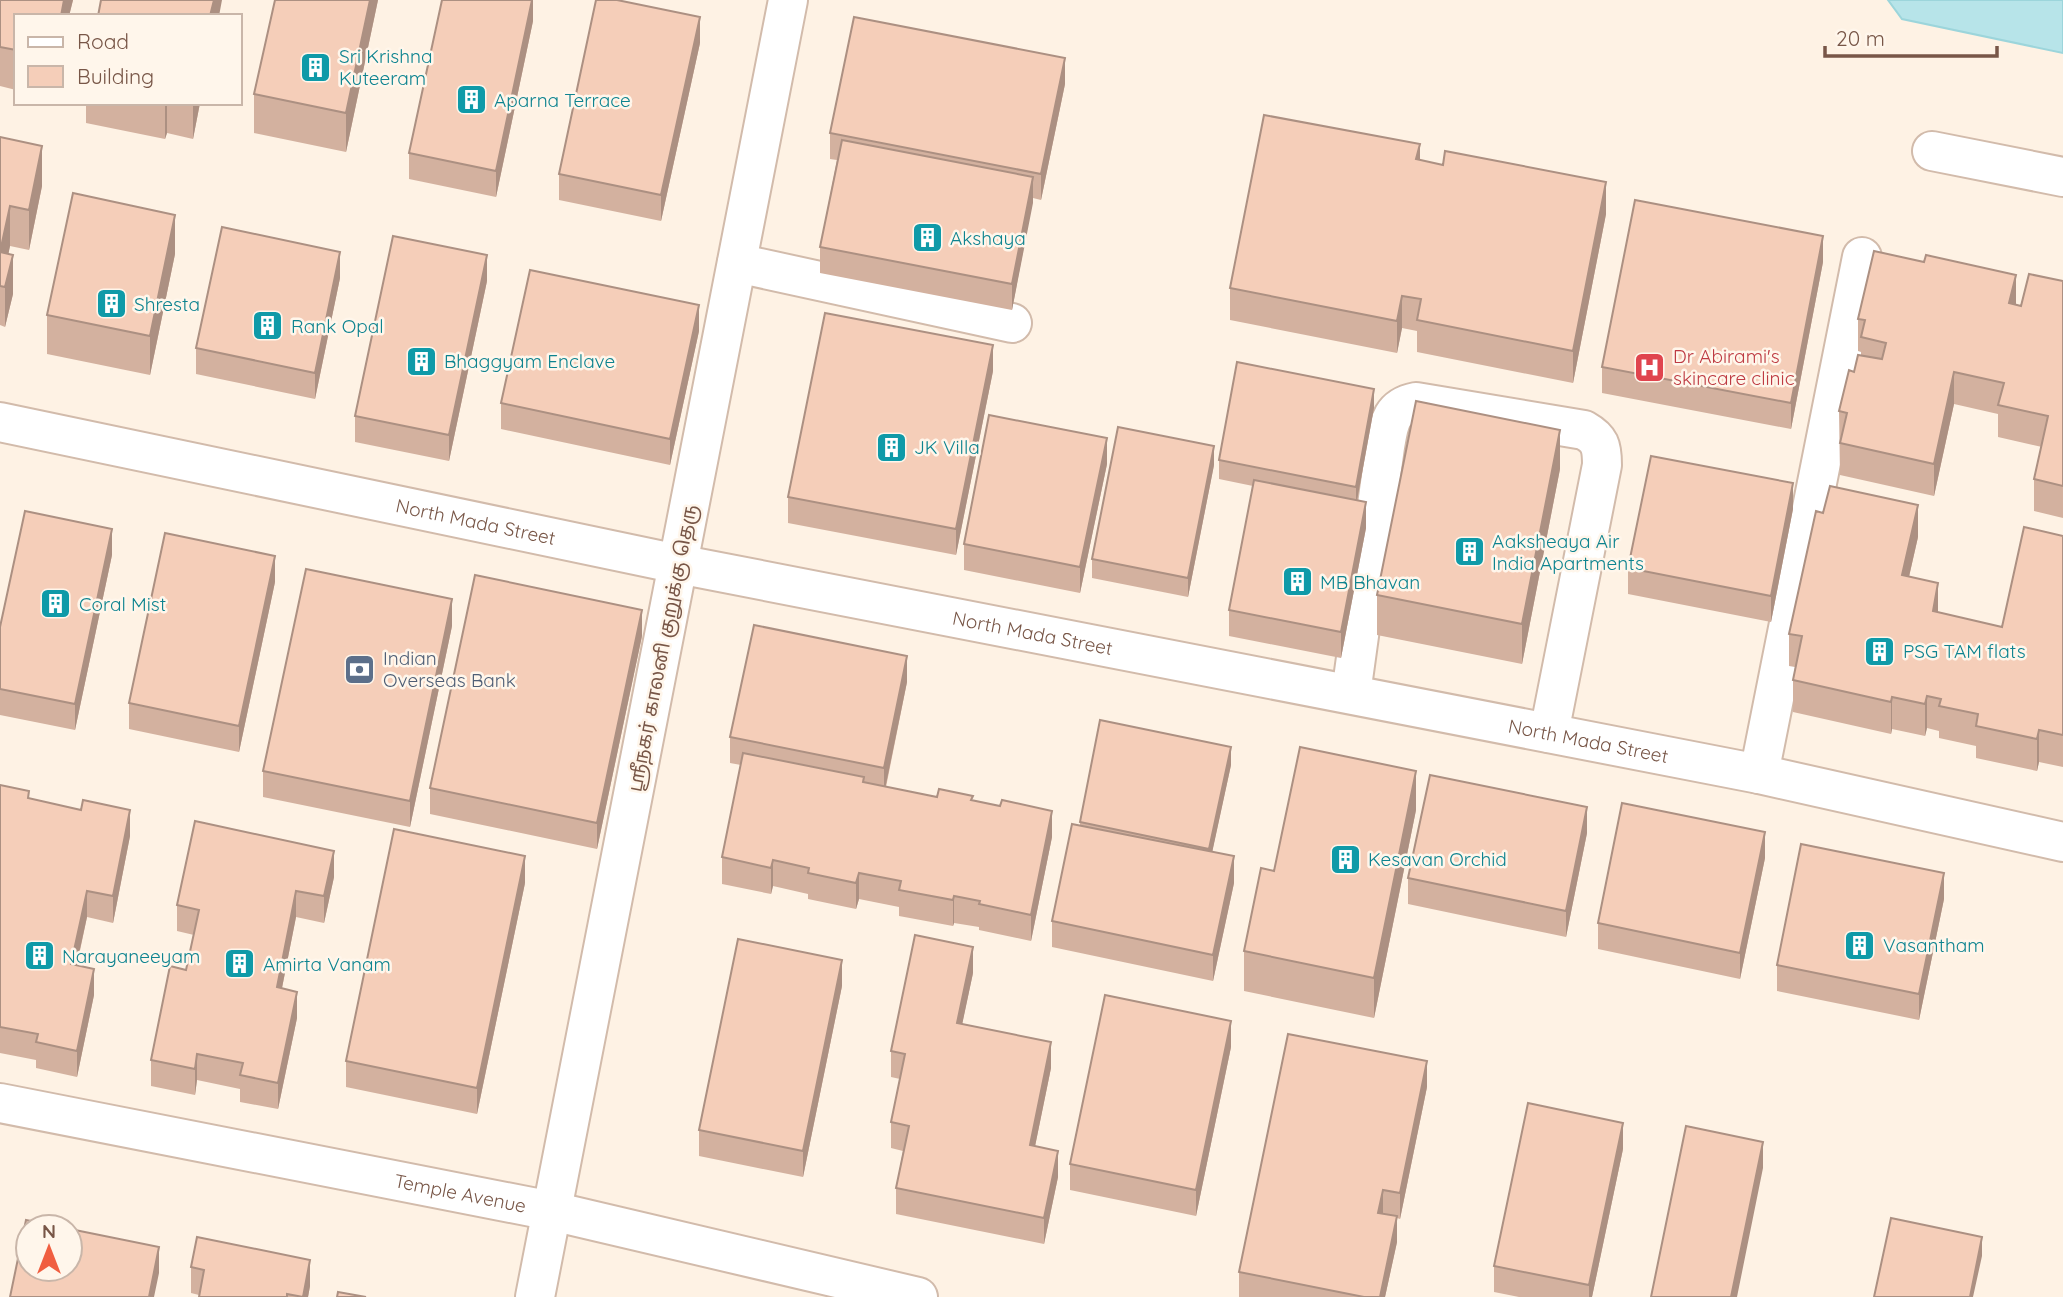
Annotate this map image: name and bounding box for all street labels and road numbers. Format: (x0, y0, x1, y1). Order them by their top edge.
street label: North Mada Street (394, 493, 558, 550)
street label: ஸ்ரீநகர் காலனி குறுக்கு தெரு (622, 502, 704, 794)
street label: North Mada Street (951, 606, 1115, 660)
street label: North Mada Street (1506, 714, 1670, 768)
street label: Temple Avenue (392, 1168, 528, 1218)

